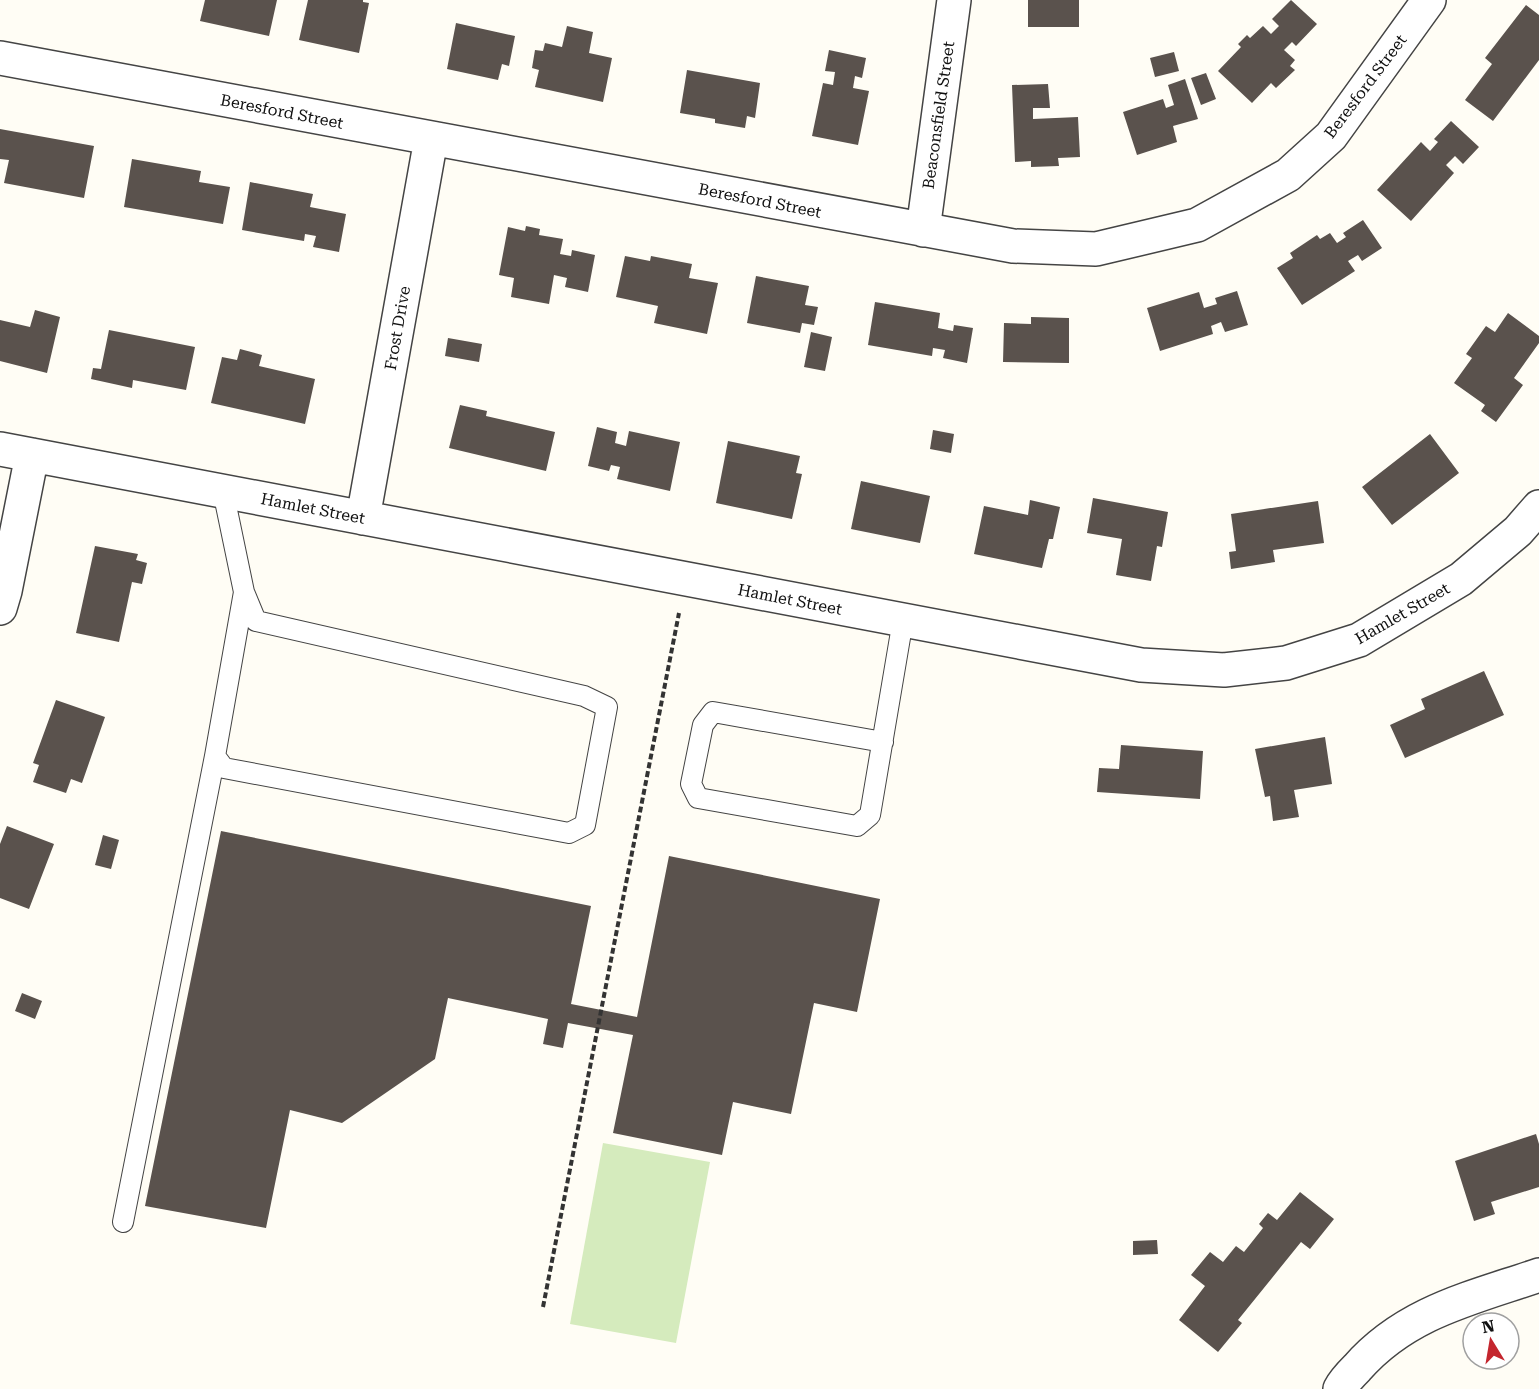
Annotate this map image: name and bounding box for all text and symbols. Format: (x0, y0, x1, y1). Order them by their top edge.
street label: Beresford Street (1320, 31, 1411, 142)
street label: Beaconsfield Street (919, 40, 958, 190)
street label: Beresford Street (219, 90, 345, 133)
street label: Beresford Street (697, 179, 823, 222)
street label: Frost Drive (381, 284, 414, 372)
street label: Hamlet Street (259, 489, 367, 528)
street label: Hamlet Street (1352, 579, 1453, 648)
street label: Hamlet Street (736, 580, 844, 619)
north arrow (1461, 1311, 1521, 1371)
text: N (1480, 1316, 1496, 1337)

